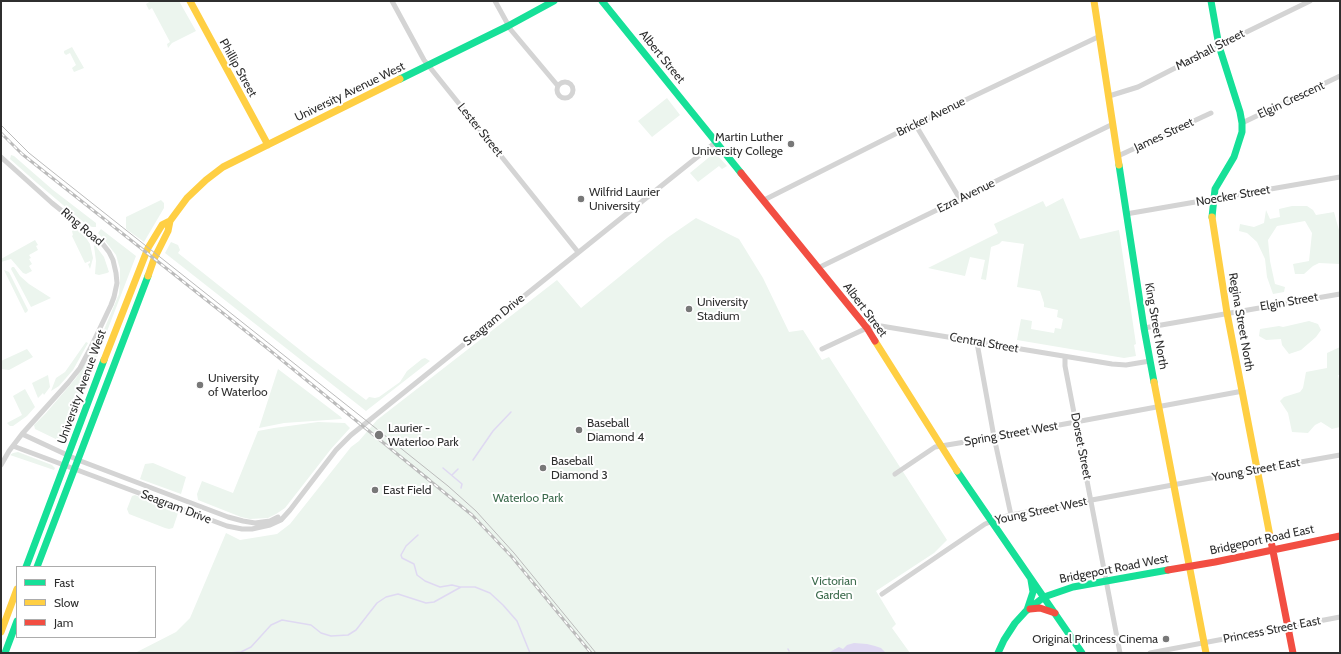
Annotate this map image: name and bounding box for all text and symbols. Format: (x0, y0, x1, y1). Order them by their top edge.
street label: Marshall Street (1173, 26, 1247, 74)
street label: Albert Street (636, 27, 688, 87)
street label: Phillip Street (216, 36, 260, 100)
street label: University Avenue West (293, 59, 407, 125)
street label: Elgin Crescent (1255, 78, 1327, 122)
street label: Bricker Avenue (894, 94, 968, 140)
street label: Lester Street (454, 100, 506, 160)
street label: James Street (1132, 115, 1196, 155)
place label: Martin Luther University College (692, 130, 783, 158)
marker: Martin Luther University College (786, 139, 796, 149)
street label: Ezra Avenue (935, 176, 997, 216)
street label: Noecker Street (1195, 182, 1271, 210)
place label: Wilfrid Laurier University (589, 185, 660, 213)
marker: Wilfrid Laurier University (576, 194, 586, 204)
street label: Ring Road (58, 205, 106, 249)
street label: Regina Street North (1225, 272, 1257, 372)
street label: Albert Street (840, 280, 890, 340)
street label: King Street North (1141, 282, 1171, 370)
street label: Elgin Street (1259, 290, 1319, 314)
street label: Seagram Drive (461, 291, 527, 349)
place label: University Stadium (697, 295, 748, 323)
marker: University Stadium (684, 304, 694, 314)
street label: University Avenue West (55, 328, 109, 446)
street label: Central Street (948, 330, 1020, 356)
place label: University of Waterloo (208, 371, 268, 399)
marker: University of Waterloo (195, 380, 205, 390)
street label: Dorset Street (1067, 411, 1095, 481)
place label: Baseball Diamond 4 (587, 416, 644, 444)
street label: Spring Street West (963, 419, 1059, 449)
place label: Laurier - Waterloo Park (388, 421, 459, 449)
marker: Baseball Diamond 4 (574, 425, 584, 435)
marker: Laurier - Waterloo Park (373, 429, 385, 441)
place label: Baseball Diamond 3 (551, 454, 608, 482)
street label: Young Street East (1211, 455, 1301, 485)
marker: Baseball Diamond 3 (538, 463, 548, 473)
place label: East Field (383, 483, 431, 497)
marker: East Field (370, 485, 380, 495)
street label: Seagram Drive (139, 487, 213, 527)
park label: Waterloo Park (493, 491, 563, 505)
street label: Young Street West (994, 494, 1088, 528)
street label: Bridgeport Road East (1209, 522, 1315, 558)
street label: Bridgeport Road West (1058, 551, 1170, 587)
legend (16, 566, 156, 638)
park label: Victorian Garden (811, 574, 857, 602)
text: Fast (54, 575, 74, 590)
text: Slow (54, 595, 79, 610)
street label: Princess Street East (1222, 613, 1322, 647)
text: Jam (54, 615, 73, 630)
place label: Original Princess Cinema (1032, 632, 1158, 646)
marker: Original Princess Cinema (1161, 634, 1171, 644)

